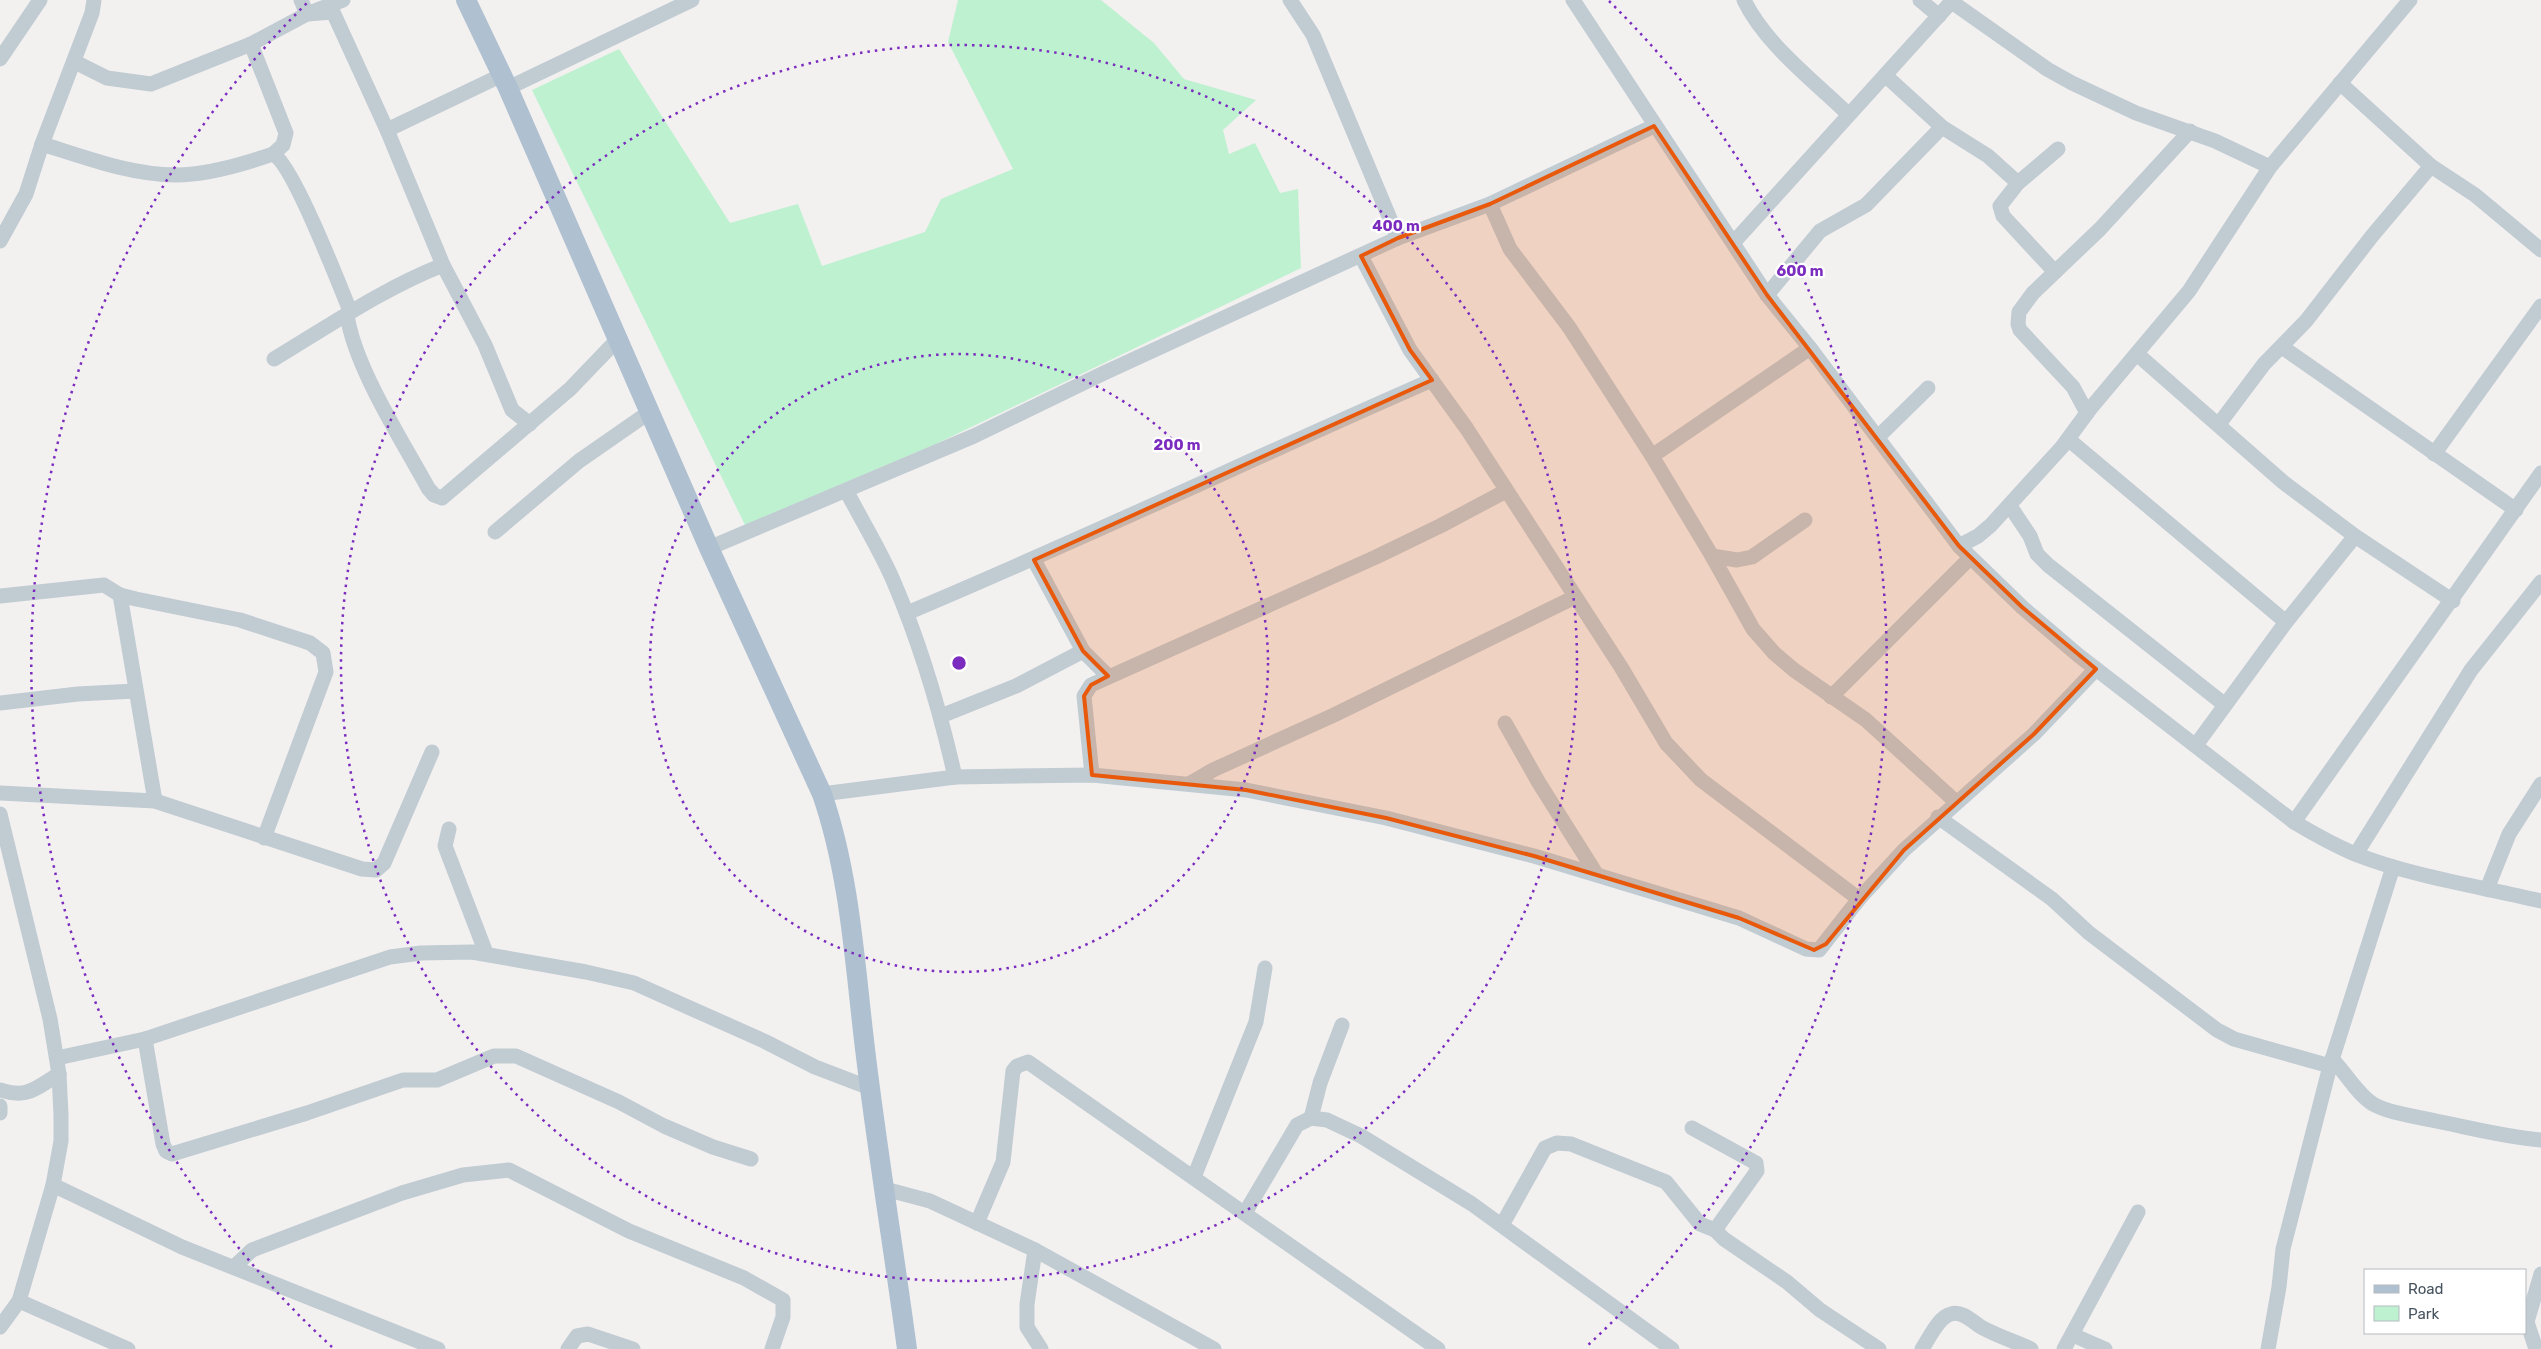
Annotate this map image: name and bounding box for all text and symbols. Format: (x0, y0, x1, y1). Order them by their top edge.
text: 400 m (1372, 217, 1420, 235)
text: 600 m (1776, 262, 1824, 280)
text: 200 m (1153, 436, 1201, 454)
centre of rings (950, 654, 968, 672)
legend (2364, 1269, 2526, 1334)
text: Road (2408, 1280, 2444, 1298)
text: Park (2408, 1305, 2439, 1323)

